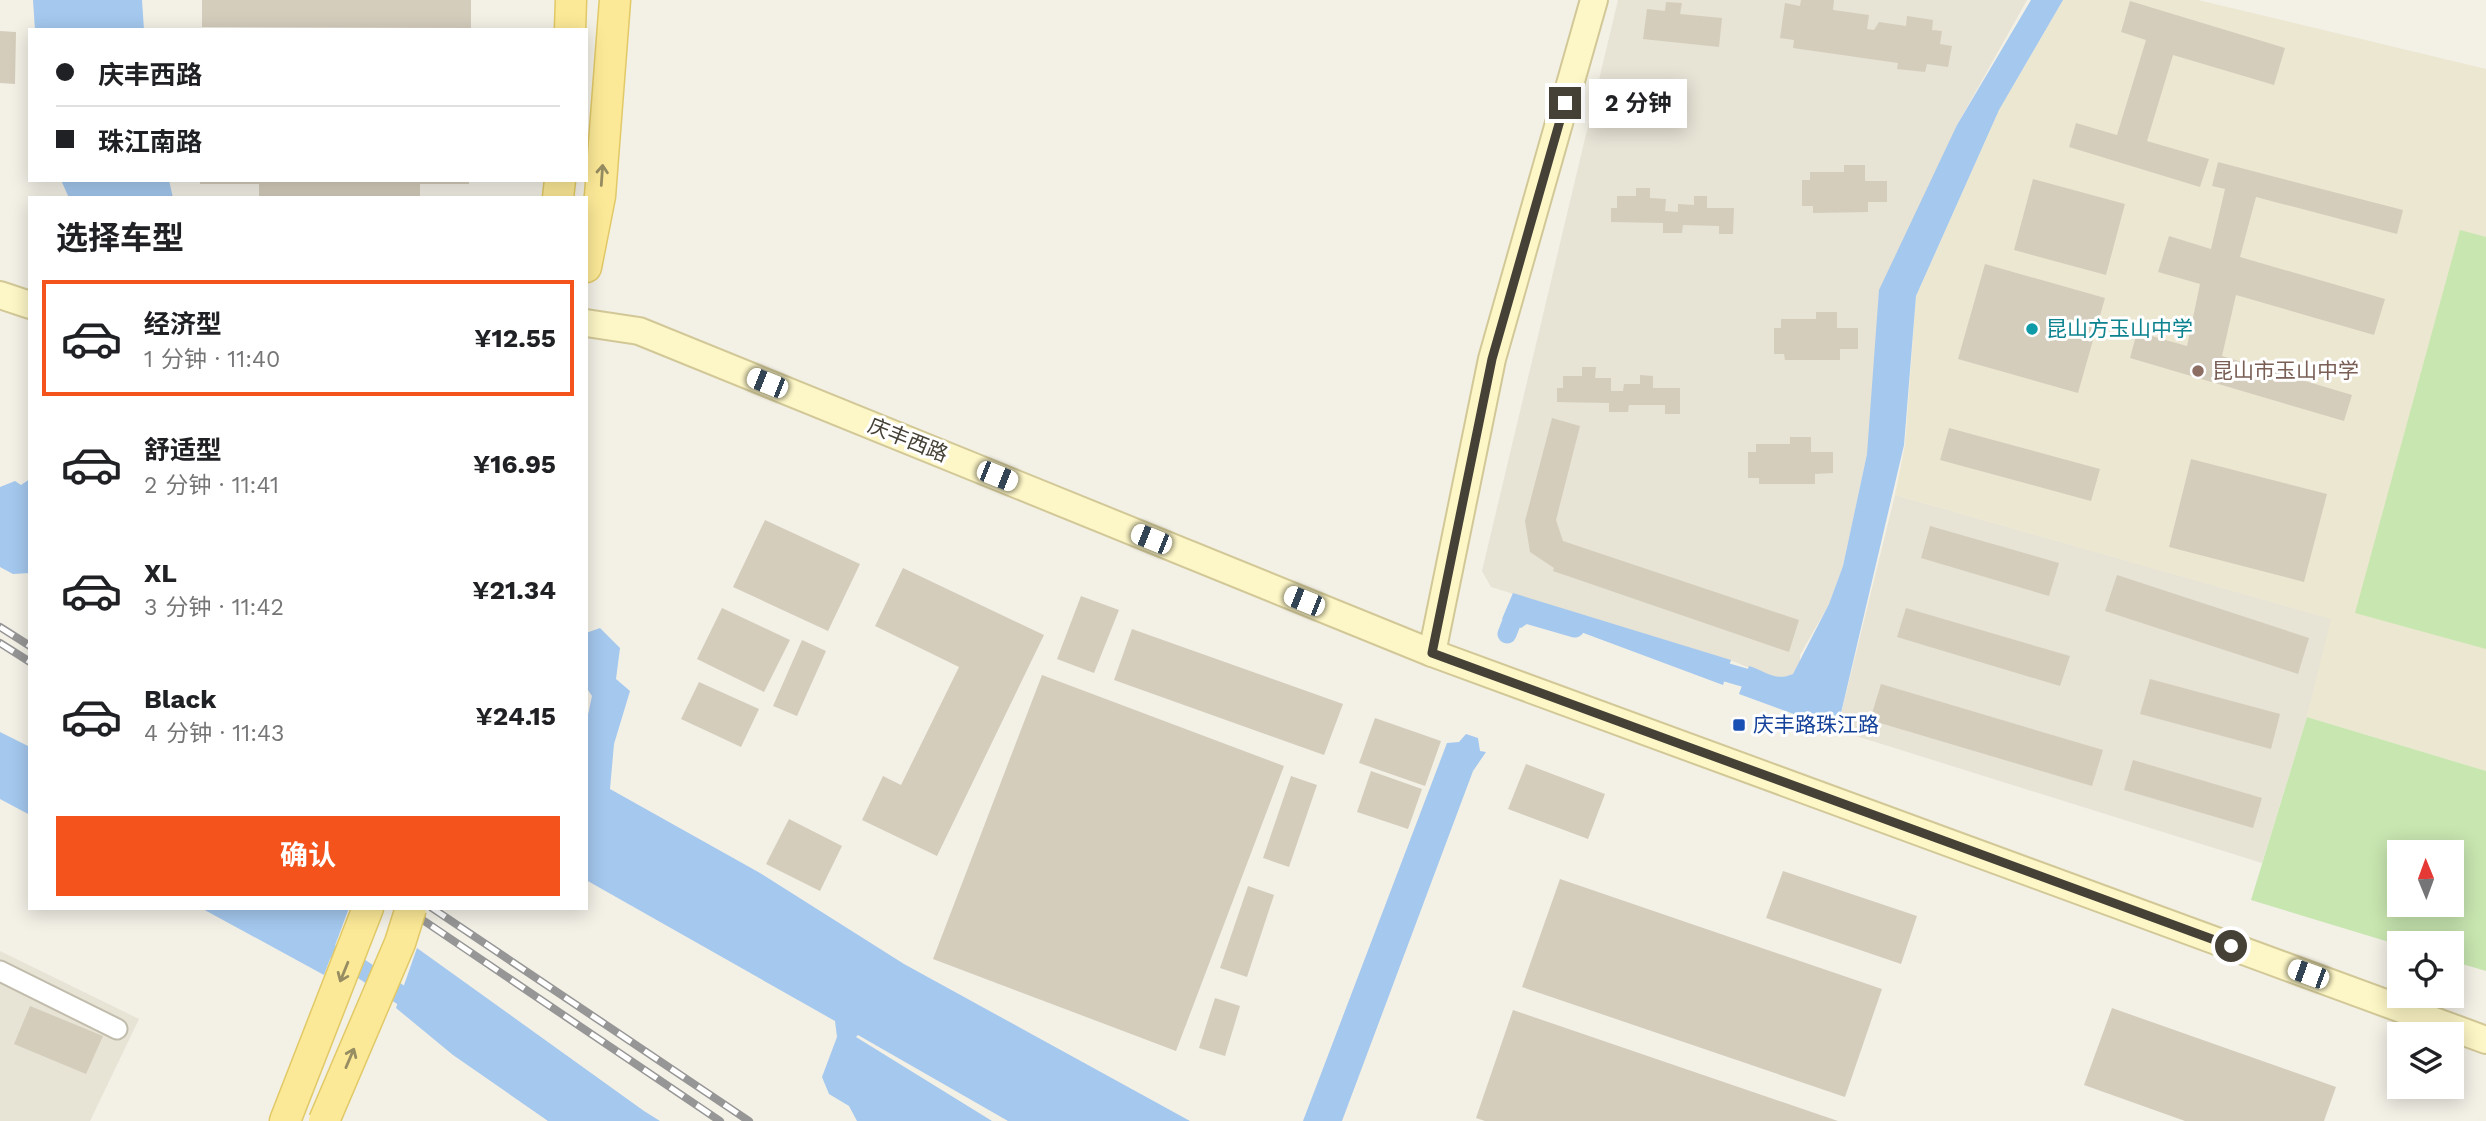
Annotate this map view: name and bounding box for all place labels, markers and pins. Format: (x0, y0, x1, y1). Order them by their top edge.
place label: 昆山方玉山中学 (2046, 316, 2193, 341)
marker: 昆山方玉山中学 (2024, 321, 2040, 337)
place label: 昆山市玉山中学 (2212, 358, 2359, 383)
marker: 昆山市玉山中学 (2190, 363, 2206, 379)
place label: 庆丰路珠江路 (1753, 712, 1879, 737)
marker: 庆丰路珠江路 (1731, 717, 1747, 733)

